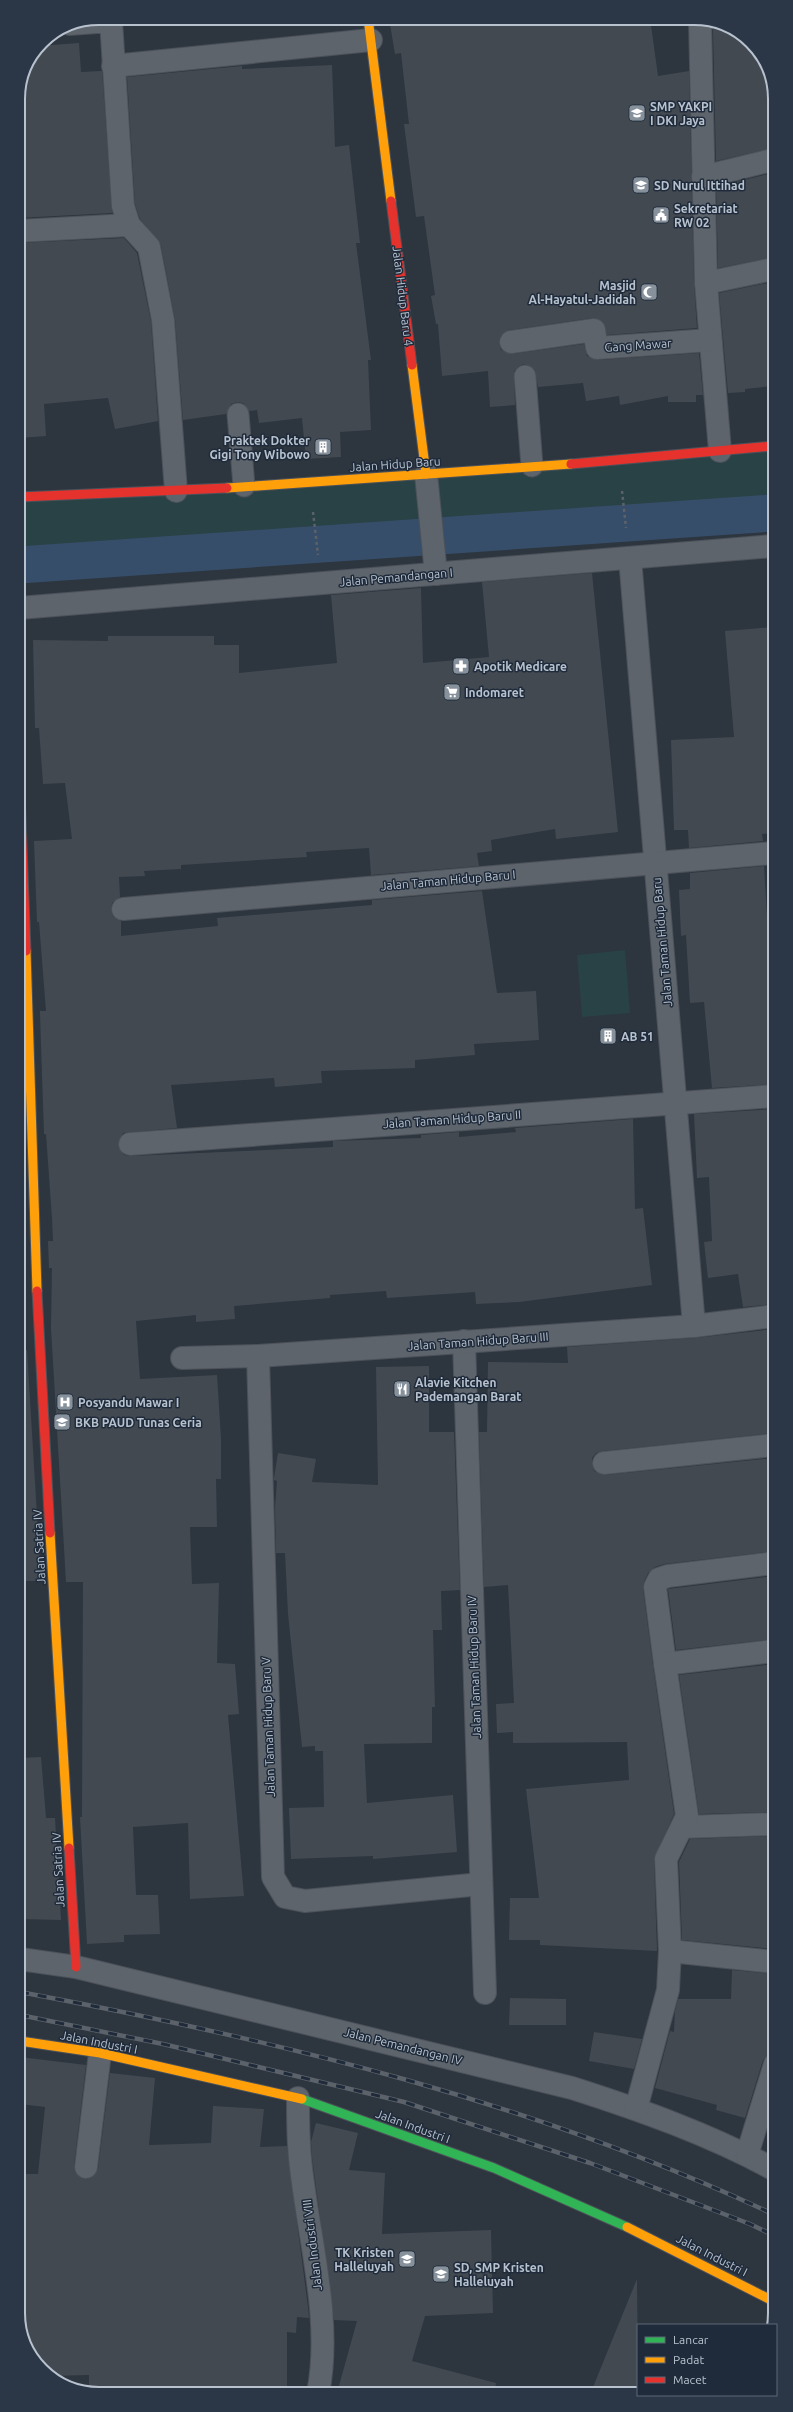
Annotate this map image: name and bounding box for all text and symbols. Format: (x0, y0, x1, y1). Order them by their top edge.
place label: SMP YAKPI I DKI Jaya (650, 100, 712, 127)
school or university icon: SMP YAKPI I DKI Jaya (627, 103, 647, 123)
school or university icon: SD Nurul Ittihad (631, 175, 651, 195)
place label: SD Nurul Ittihad (654, 179, 745, 192)
place label: Sekretariat RW 02 (674, 202, 738, 229)
public building icon: Sekretariat RW 02 (651, 205, 671, 225)
street label: Jalan Hidup Baru 4 (390, 245, 416, 347)
place label: Masjid Al-Hayatul-Jadidah (529, 279, 636, 306)
mosque icon: Masjid Al-Hayatul-Jadidah (639, 282, 659, 302)
street label: Gang Mawar (604, 336, 672, 354)
place label: Praktek Dokter Gigi Tony Wibowo (210, 434, 310, 461)
building icon: Praktek Dokter Gigi Tony Wibowo (313, 437, 333, 457)
street label: Jalan Hidup Baru (349, 454, 441, 474)
street label: Jalan Pemandangan I (339, 566, 453, 588)
pharmacy icon: Apotik Medicare (451, 656, 471, 676)
place label: Apotik Medicare (474, 660, 567, 673)
supermarket icon: Indomaret (442, 682, 462, 702)
place label: Indomaret (465, 686, 524, 699)
street label: Jalan Taman Hidup Baru I (380, 868, 516, 892)
street label: Jalan Taman Hidup Baru (650, 877, 674, 1007)
building icon: AB 51 (598, 1026, 618, 1046)
place label: AB 51 (621, 1030, 654, 1043)
street label: Jalan Taman Hidup Baru II (382, 1108, 522, 1130)
street label: Jalan Taman Hidup Baru III (407, 1330, 549, 1352)
place label: Alavie Kitchen Pademangan Barat (415, 1376, 521, 1403)
restaurant icon: Alavie Kitchen Pademangan Barat (392, 1379, 412, 1399)
hospital icon: Posyandu Mawar I (55, 1392, 75, 1412)
place label: Posyandu Mawar I (78, 1396, 179, 1409)
school or university icon: BKB PAUD Tunas Ceria (52, 1412, 72, 1432)
place label: BKB PAUD Tunas Ceria (75, 1416, 202, 1429)
street label: Jalan Satria IV (31, 1509, 47, 1585)
street label: Jalan Taman Hidup Baru IV (465, 1595, 483, 1739)
street label: Jalan Taman Hidup Baru V (259, 1656, 277, 1797)
street label: Jalan Satria IV (50, 1832, 66, 1908)
street label: Jalan Pemandangan IV (343, 2025, 464, 2067)
street label: Jalan Industri I (59, 2028, 139, 2056)
street label: Jalan Industri I (374, 2107, 452, 2145)
street label: Jalan Industri VIII (300, 2199, 324, 2291)
street label: Jalan Industri I (674, 2231, 750, 2279)
place label: TK Kristen Halleluyah (334, 2246, 394, 2273)
school or university icon: TK Kristen Halleluyah (397, 2249, 417, 2269)
place label: SD, SMP Kristen Halleluyah (454, 2261, 544, 2288)
school or university icon: SD, SMP Kristen Halleluyah (431, 2264, 451, 2284)
legend (637, 2324, 777, 2396)
text: Lancar (673, 2333, 709, 2346)
text: Padat (673, 2353, 704, 2366)
text: Macet (673, 2373, 707, 2386)

